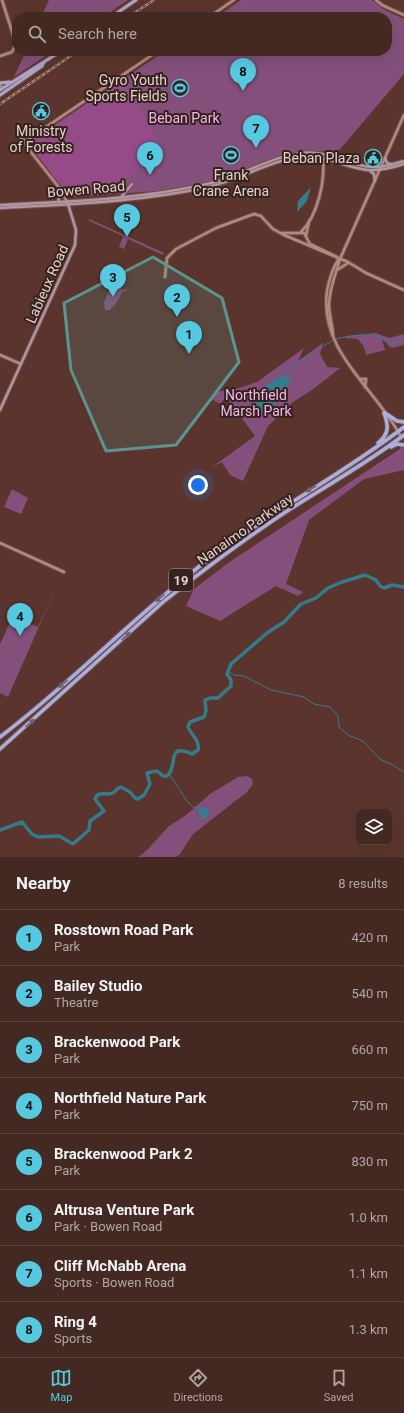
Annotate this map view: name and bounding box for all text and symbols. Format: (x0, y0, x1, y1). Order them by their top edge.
search box (12, 12, 392, 56)
icon: search (26, 23, 48, 45)
text: Search here (58, 25, 137, 43)
pin: 8 (230, 58, 256, 91)
place label: Gyro Youth Sports Fields (85, 72, 167, 104)
sports icon: Gyro Youth Sports Fields (170, 78, 190, 98)
public building icon: Ministry of Forests (31, 101, 51, 121)
park label: Beban Park (148, 110, 220, 126)
pin: 7 (243, 115, 269, 148)
place label: Ministry of Forests (10, 123, 72, 155)
pin: 6 (137, 142, 163, 175)
sports icon: Frank Crane Arena (221, 145, 241, 165)
public building icon: Beban Plaza (363, 148, 383, 168)
place label: Beban Plaza (283, 150, 360, 166)
place label: Frank Crane Arena (193, 167, 269, 199)
street label: Bowen Road (46, 178, 126, 200)
pin: 5 (114, 204, 140, 237)
street label: Labieux Road (23, 242, 71, 326)
pin: 3 (100, 264, 126, 297)
pin: 2 (164, 284, 190, 317)
pin: 1 (176, 321, 202, 354)
park label: Northfield Marsh Park (220, 387, 293, 419)
your location (188, 475, 208, 495)
one-way arrow (305, 486, 317, 493)
street label: Nanaimo Parkway (194, 490, 296, 568)
road number: 19 (169, 569, 193, 591)
one-way arrow (154, 593, 165, 602)
pin: 4 (7, 603, 33, 636)
one-way arrow (121, 631, 131, 641)
one-way arrow (57, 679, 68, 688)
one-way arrow (25, 719, 34, 728)
map controls (356, 809, 392, 845)
button: layers (356, 809, 392, 845)
text: Nearby (16, 873, 71, 893)
text: 8 results (338, 876, 388, 891)
text: Rosstown Road Park (54, 921, 193, 939)
text: 1 (25, 930, 33, 945)
text: 420 m (351, 930, 388, 945)
text: Park (54, 939, 80, 954)
text: Bailey Studio (54, 977, 142, 995)
text: 2 (25, 986, 33, 1001)
text: 540 m (351, 986, 388, 1001)
text: Theatre (54, 995, 98, 1010)
text: Brackenwood Park (54, 1033, 180, 1051)
text: 3 (25, 1042, 33, 1057)
text: 660 m (351, 1042, 388, 1057)
text: Park (54, 1051, 80, 1066)
text: Northfield Nature Park (54, 1089, 206, 1107)
text: 4 (25, 1098, 33, 1113)
text: 750 m (351, 1098, 388, 1113)
text: Park (54, 1107, 80, 1122)
text: Brackenwood Park 2 (54, 1145, 193, 1163)
text: 5 (25, 1154, 33, 1169)
text: 830 m (351, 1154, 388, 1169)
text: Park (54, 1163, 80, 1178)
text: Altrusa Venture Park (54, 1201, 194, 1219)
text: 6 (25, 1210, 33, 1225)
text: 1.0 km (349, 1210, 388, 1225)
text: Park · Bowen Road (54, 1219, 162, 1234)
text: Cliff McNabb Arena (54, 1257, 186, 1275)
text: 7 (25, 1266, 33, 1281)
text: 1.1 km (349, 1266, 388, 1281)
text: Sports · Bowen Road (54, 1275, 174, 1290)
text: Ring 4 (54, 1313, 97, 1331)
text: 8 (25, 1322, 33, 1337)
text: 1.3 km (349, 1322, 388, 1337)
text: Sports (54, 1331, 92, 1346)
tab: Map (50, 1367, 72, 1404)
tab: Directions (173, 1367, 223, 1404)
tab: Saved (324, 1367, 354, 1404)

